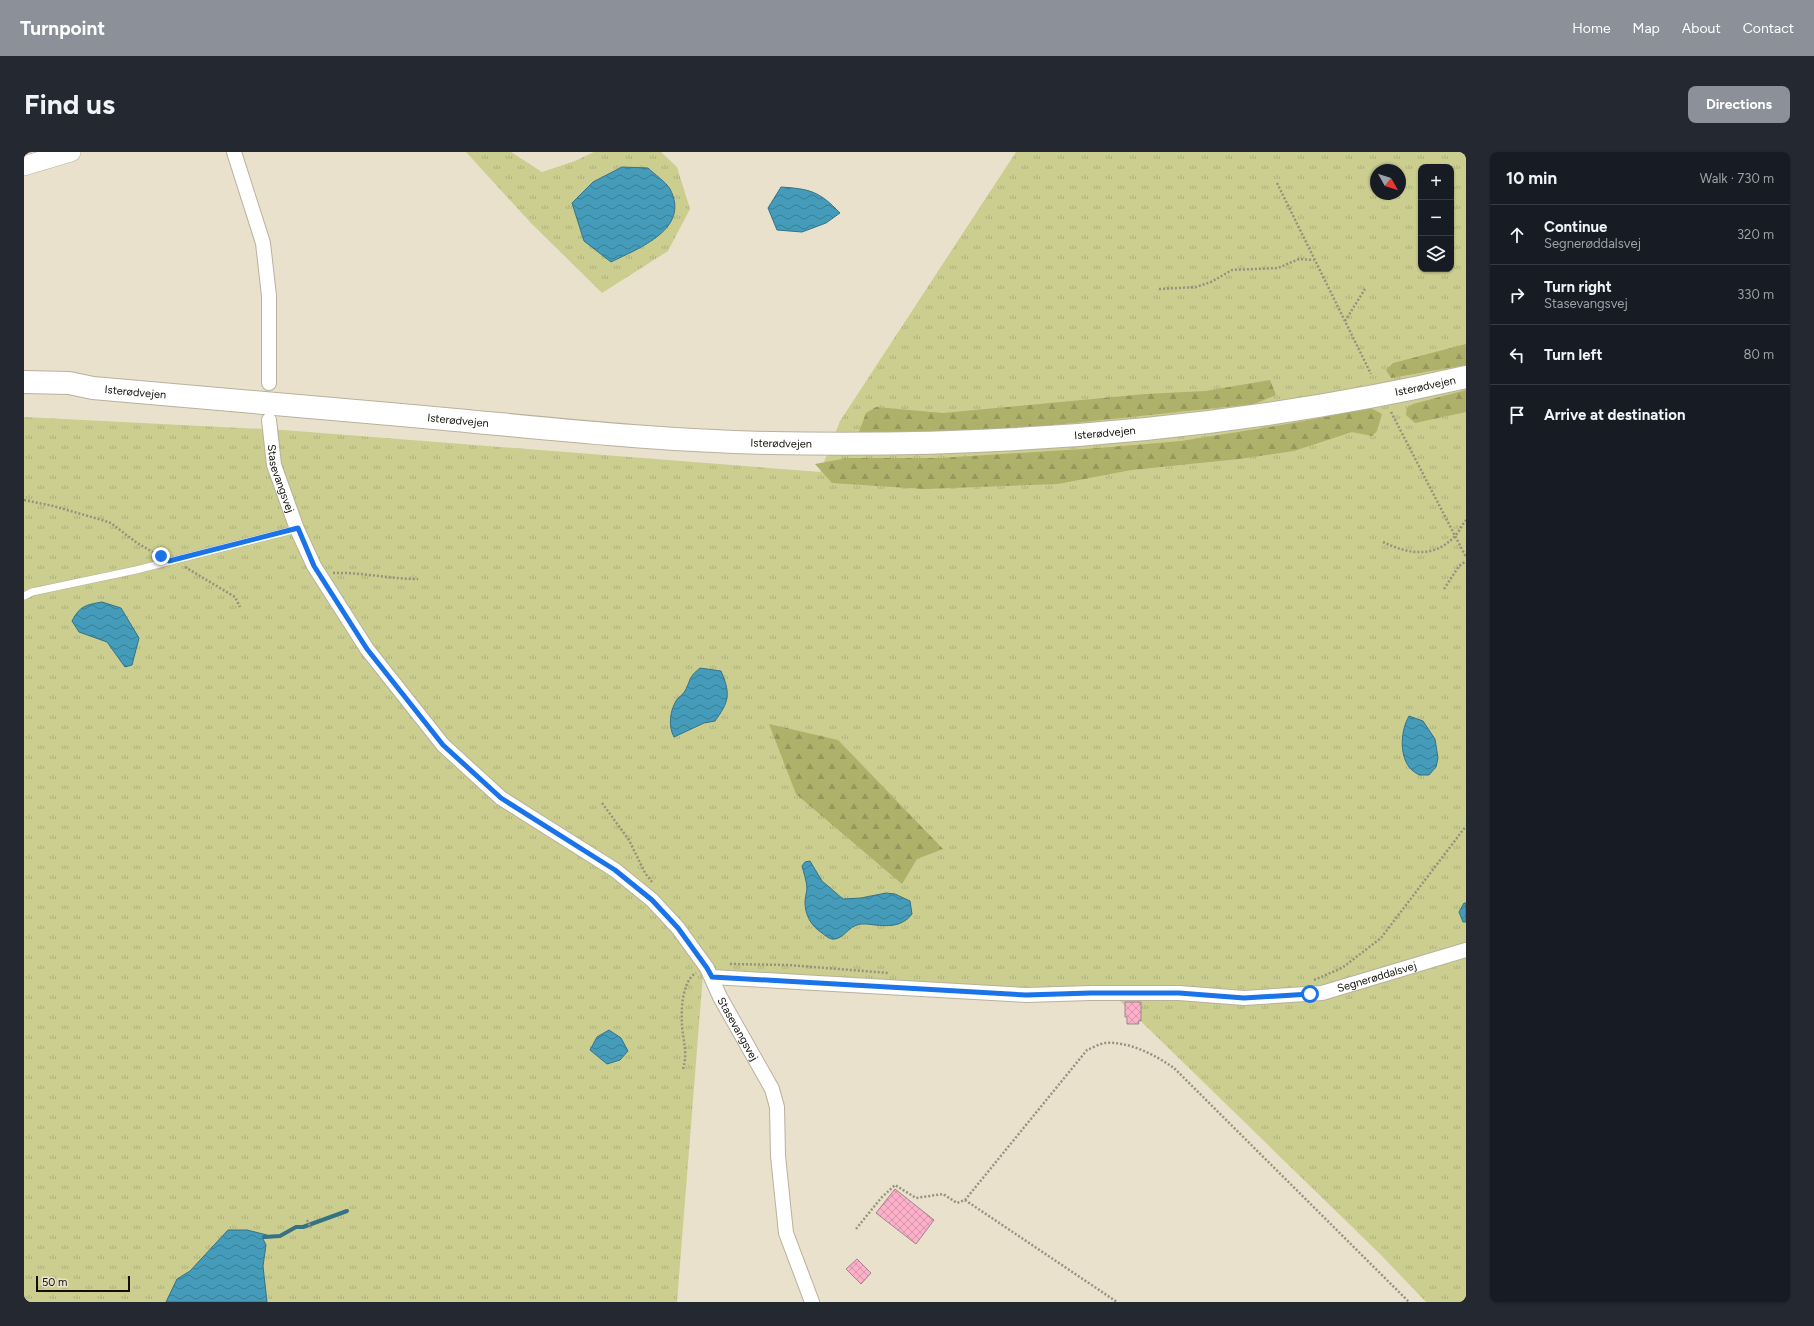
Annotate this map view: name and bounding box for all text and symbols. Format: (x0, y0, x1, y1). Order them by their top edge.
text: Turnpoint (20, 17, 105, 40)
text: Home (1572, 20, 1611, 37)
text: Map (1633, 20, 1660, 37)
text: About (1682, 20, 1721, 37)
text: Contact (1743, 20, 1794, 37)
button: Directions (1688, 86, 1790, 123)
text: Find us (24, 87, 115, 121)
north arrow (1370, 164, 1406, 200)
map controls (1418, 164, 1454, 272)
button: + (1418, 164, 1454, 200)
text: 10 min (1506, 168, 1557, 188)
text: Walk · 730 m (1700, 171, 1774, 186)
button: − (1418, 200, 1454, 236)
text: Continue (1544, 218, 1607, 236)
icon: ahead (1506, 224, 1528, 246)
text: 320 m (1737, 227, 1774, 242)
button: layers (1418, 236, 1454, 272)
text: Segnerøddalsvej (1544, 236, 1641, 251)
text: Turn right (1544, 278, 1612, 296)
icon: right (1506, 284, 1528, 306)
text: 330 m (1737, 287, 1774, 302)
text: Stasevangsvej (1544, 296, 1628, 311)
icon: left (1506, 344, 1528, 366)
text: Turn left (1544, 346, 1602, 364)
text: 80 m (1743, 347, 1774, 362)
street label: Isterødvejen (1394, 374, 1457, 399)
street label: Isterødvejen (104, 383, 167, 402)
icon: arrive (1506, 404, 1528, 426)
text: Arrive at destination (1544, 406, 1685, 424)
street label: Isterødvejen (427, 411, 489, 430)
street label: Isterødvejen (1074, 424, 1136, 442)
street label: Isterødvejen (750, 437, 812, 451)
street label: Stasevangsvej (265, 444, 297, 515)
route end (152, 547, 170, 565)
street label: Segnerøddalsvej (1336, 959, 1418, 995)
route start (1301, 985, 1319, 1003)
street label: Stasevangsvej (714, 995, 761, 1063)
scale bar (36, 1274, 130, 1293)
text: 50 m (42, 1276, 67, 1289)

